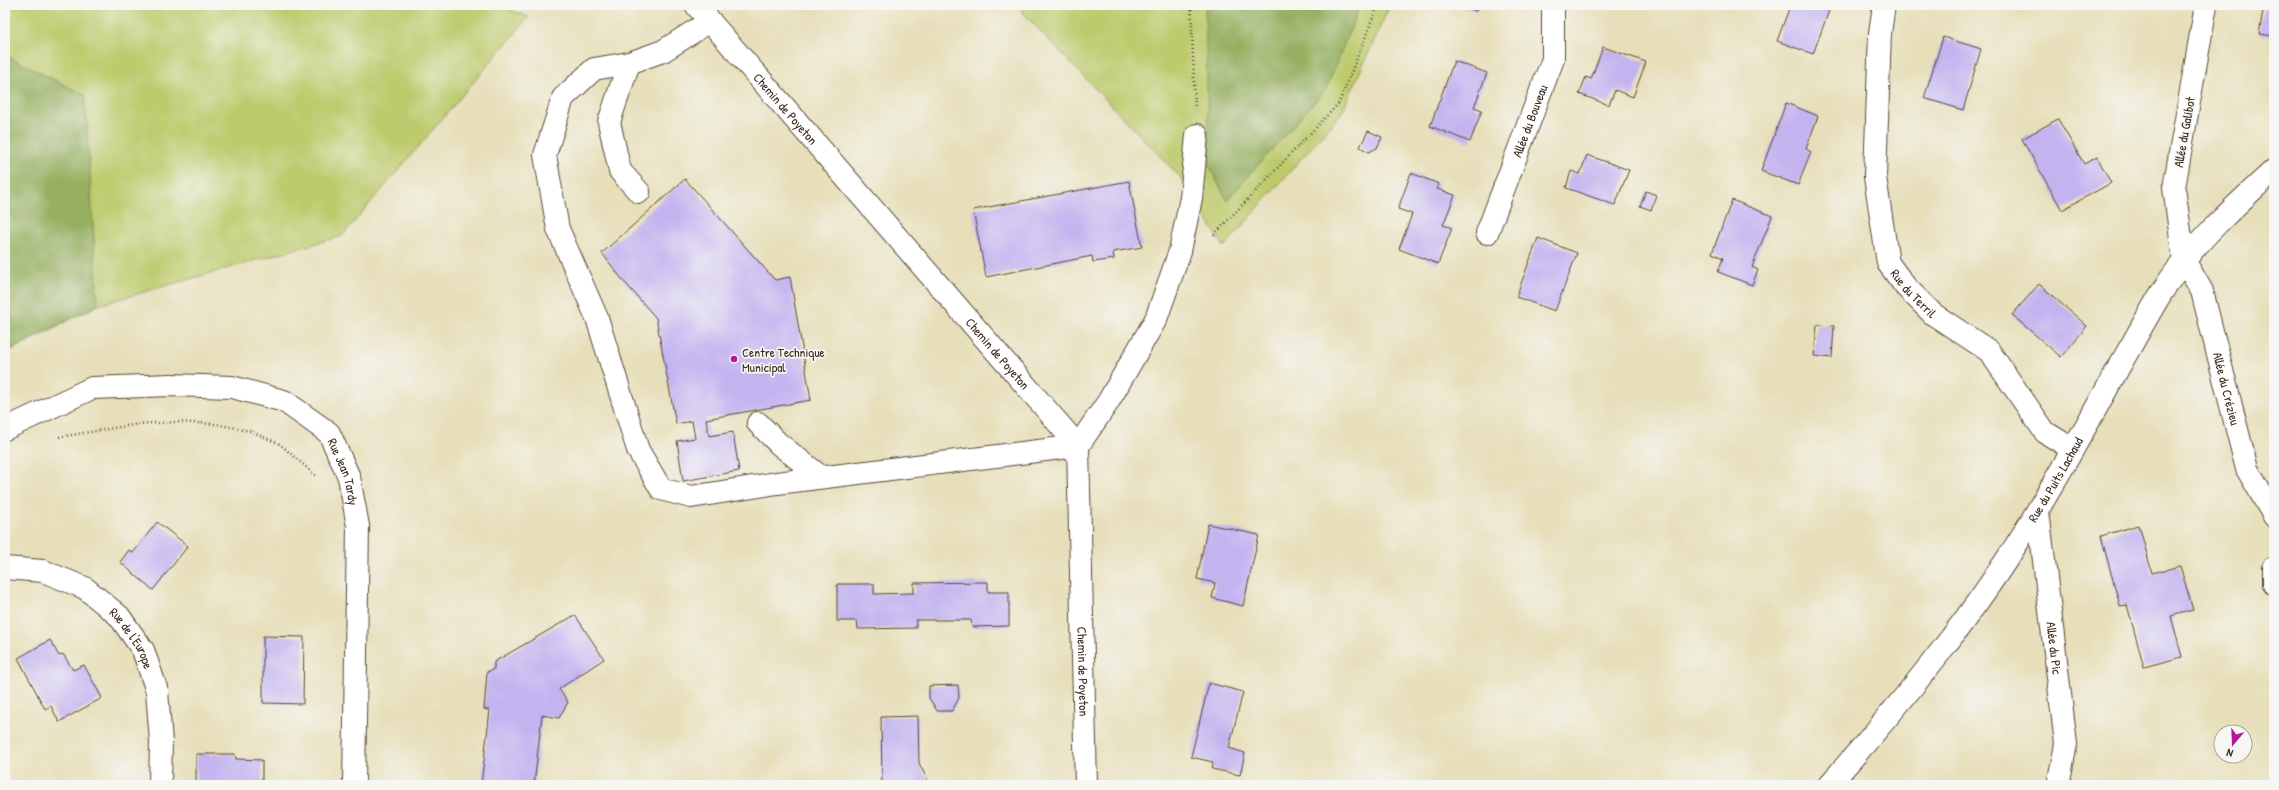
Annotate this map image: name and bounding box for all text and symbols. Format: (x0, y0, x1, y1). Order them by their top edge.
street label: Chemin de Poyeton (750, 69, 822, 148)
street label: Allée du Bouveau (1508, 82, 1552, 160)
street label: Allée du Galibot (2169, 95, 2199, 169)
street label: Rue du Terril (1886, 265, 1941, 322)
street label: Chemin de Poyeton (962, 314, 1034, 393)
place label: Centre Technique Municipal (742, 343, 825, 376)
street label: Allée du Crézieu (2209, 350, 2245, 427)
marker: Centre Technique Municipal (729, 354, 739, 364)
street label: Rue du Puits Lachaud (2024, 434, 2087, 525)
street label: Rue Jean Tardy (324, 435, 363, 507)
street label: Rue de l'Europe (106, 603, 158, 671)
street label: Allée du Pic (2042, 621, 2067, 675)
street label: Chemin de Poyeton (1073, 627, 1093, 717)
north arrow (2213, 724, 2253, 764)
text: N (2225, 746, 2235, 761)

